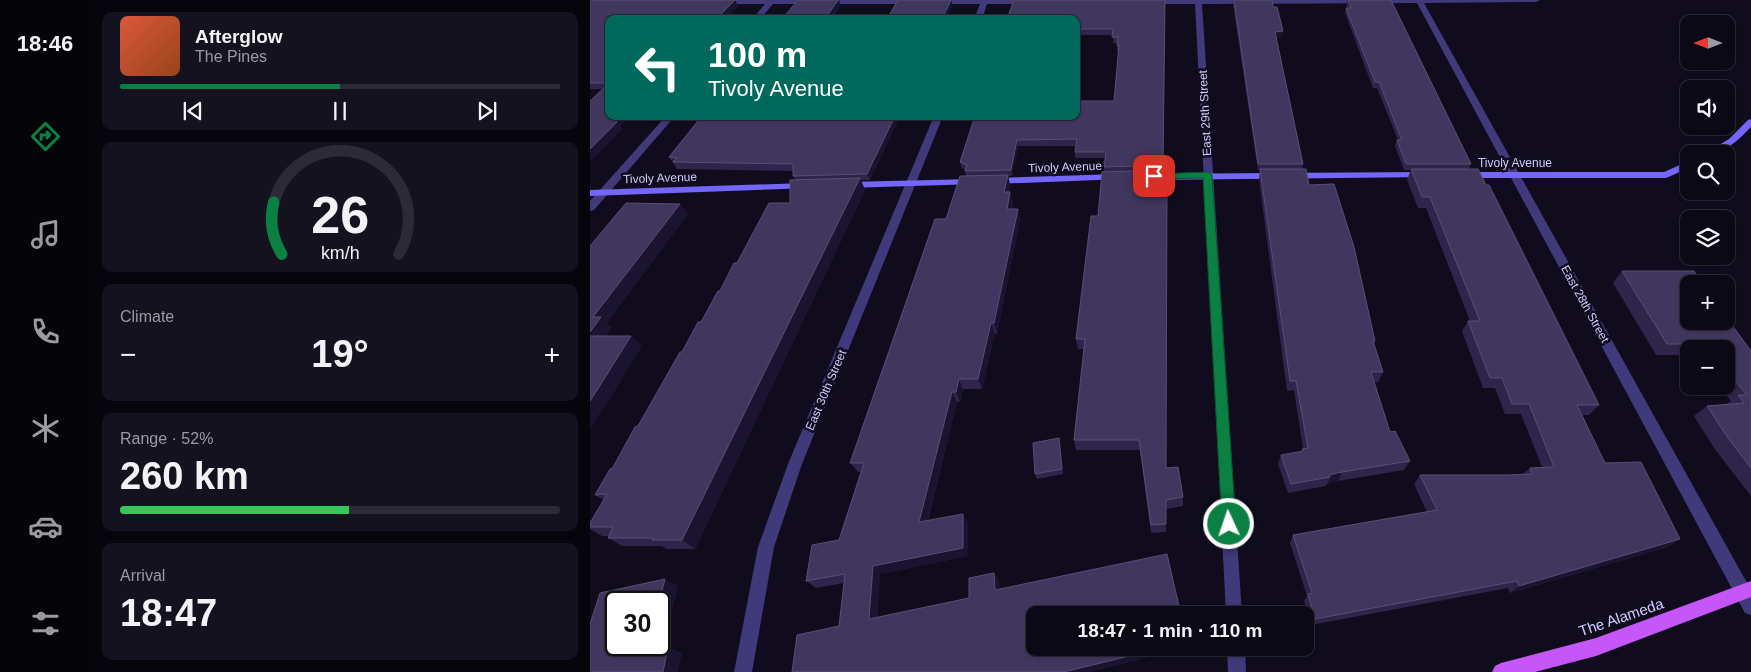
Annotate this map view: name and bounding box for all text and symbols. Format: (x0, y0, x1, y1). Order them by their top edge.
north arrow (1680, 15, 1735, 70)
map controls (1680, 15, 1735, 395)
text: Afterglow (195, 26, 283, 47)
text: 18:46 (17, 31, 73, 56)
icon: left (625, 35, 690, 100)
text: 100 m (708, 35, 807, 74)
text: The Pines (195, 48, 267, 65)
street label: East 29th Street (1196, 69, 1214, 156)
text: Tivoly Avenue (708, 76, 844, 101)
button: sound (1680, 80, 1735, 135)
icon: previous (179, 97, 207, 125)
icon: pause (326, 97, 354, 125)
icon: next (473, 97, 501, 125)
icon: directions (28, 119, 63, 154)
button: search (1680, 145, 1735, 200)
pin (1133, 155, 1175, 197)
street label: Tivoly Avenue (1478, 156, 1552, 170)
street label: Tivoly Avenue (1028, 159, 1103, 175)
icon: arrive (1140, 162, 1168, 190)
street label: Tivoly Avenue (623, 170, 698, 186)
text: 26 (311, 186, 369, 244)
button: layers (1680, 210, 1735, 265)
icon: music (28, 217, 63, 252)
text: km/h (321, 243, 359, 263)
street label: East 28th Street (1558, 263, 1612, 346)
button: + (1680, 275, 1735, 330)
text: Climate (120, 308, 174, 325)
icon: phone (28, 314, 63, 349)
text: 19° (311, 333, 369, 375)
text: − (120, 339, 136, 370)
text: + (544, 339, 560, 370)
button: − (1680, 340, 1735, 395)
street label: East 30th Street (803, 347, 850, 432)
icon: climate (28, 411, 63, 446)
text: Range · 52% (120, 430, 213, 447)
text: 260 km (120, 455, 249, 497)
position arrow (1202, 497, 1254, 549)
icon: car (28, 509, 63, 544)
text: Arrival (120, 567, 165, 584)
speed limit sign: 30 (605, 591, 670, 656)
text: 18:47 (120, 592, 217, 634)
street label: The Alameda (1576, 594, 1666, 639)
icon: filters (28, 606, 63, 641)
text: 18:47 · 1 min · 110 m (1078, 620, 1262, 641)

